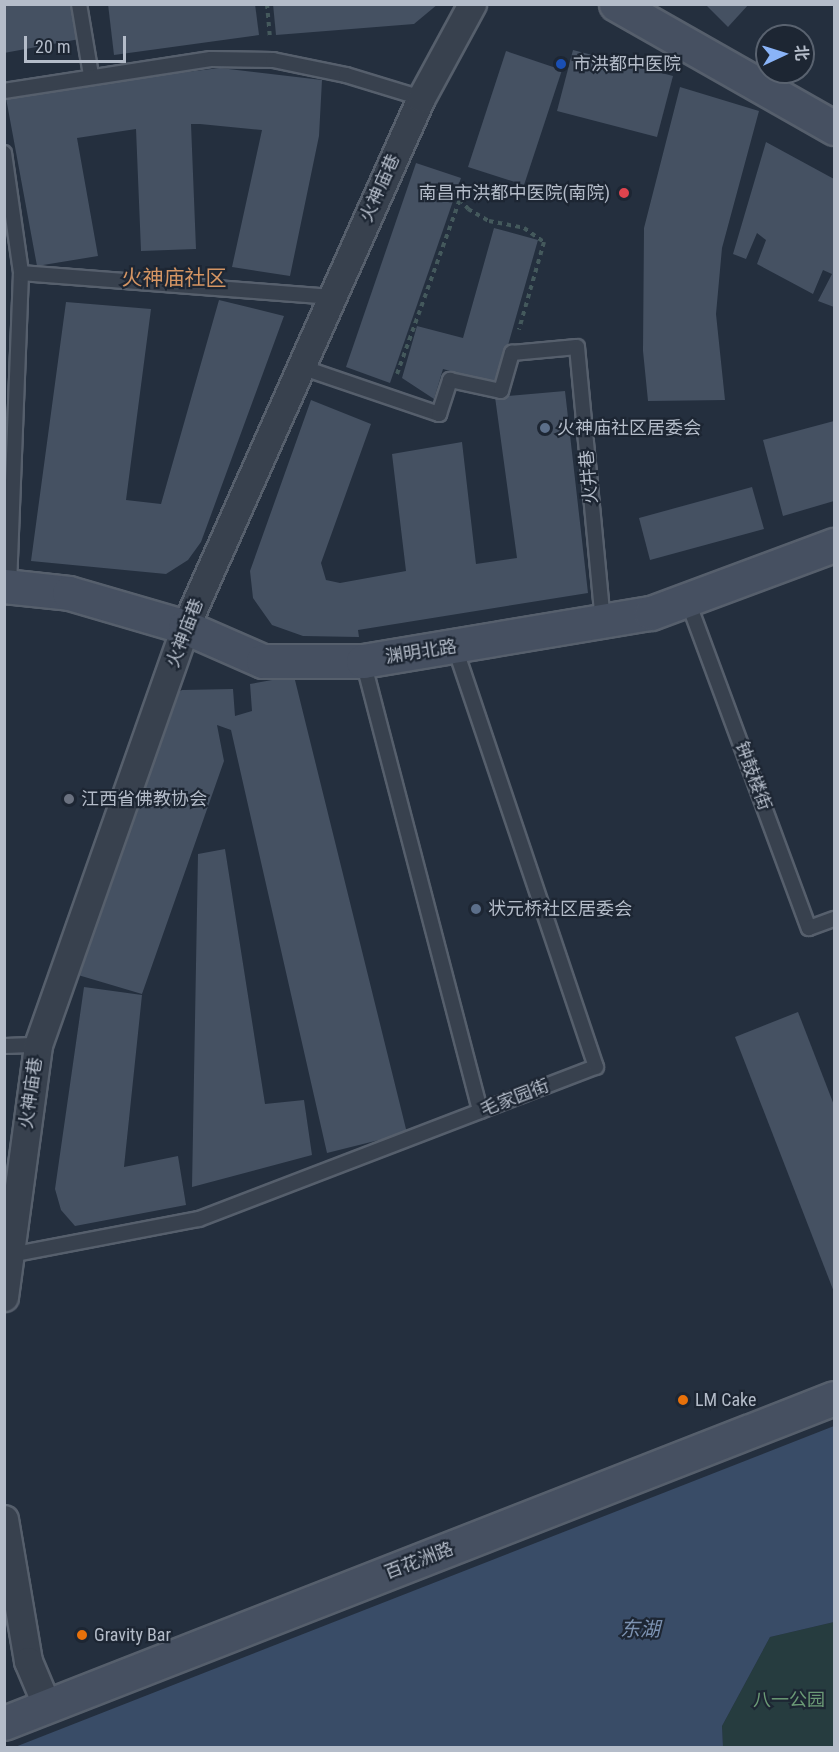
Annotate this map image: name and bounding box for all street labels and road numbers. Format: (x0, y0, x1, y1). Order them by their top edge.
street label: 火神庙巷 (355, 151, 405, 225)
street label: 火井巷 (576, 449, 602, 505)
street label: 火神庙巷 (162, 596, 208, 670)
street label: 渊明北路 (384, 636, 458, 668)
street label: 钟鼓楼街 (731, 738, 775, 814)
street label: 火神庙巷 (15, 1056, 47, 1130)
street label: 毛家园街 (478, 1075, 552, 1121)
street label: 百花洲路 (382, 1538, 456, 1584)

